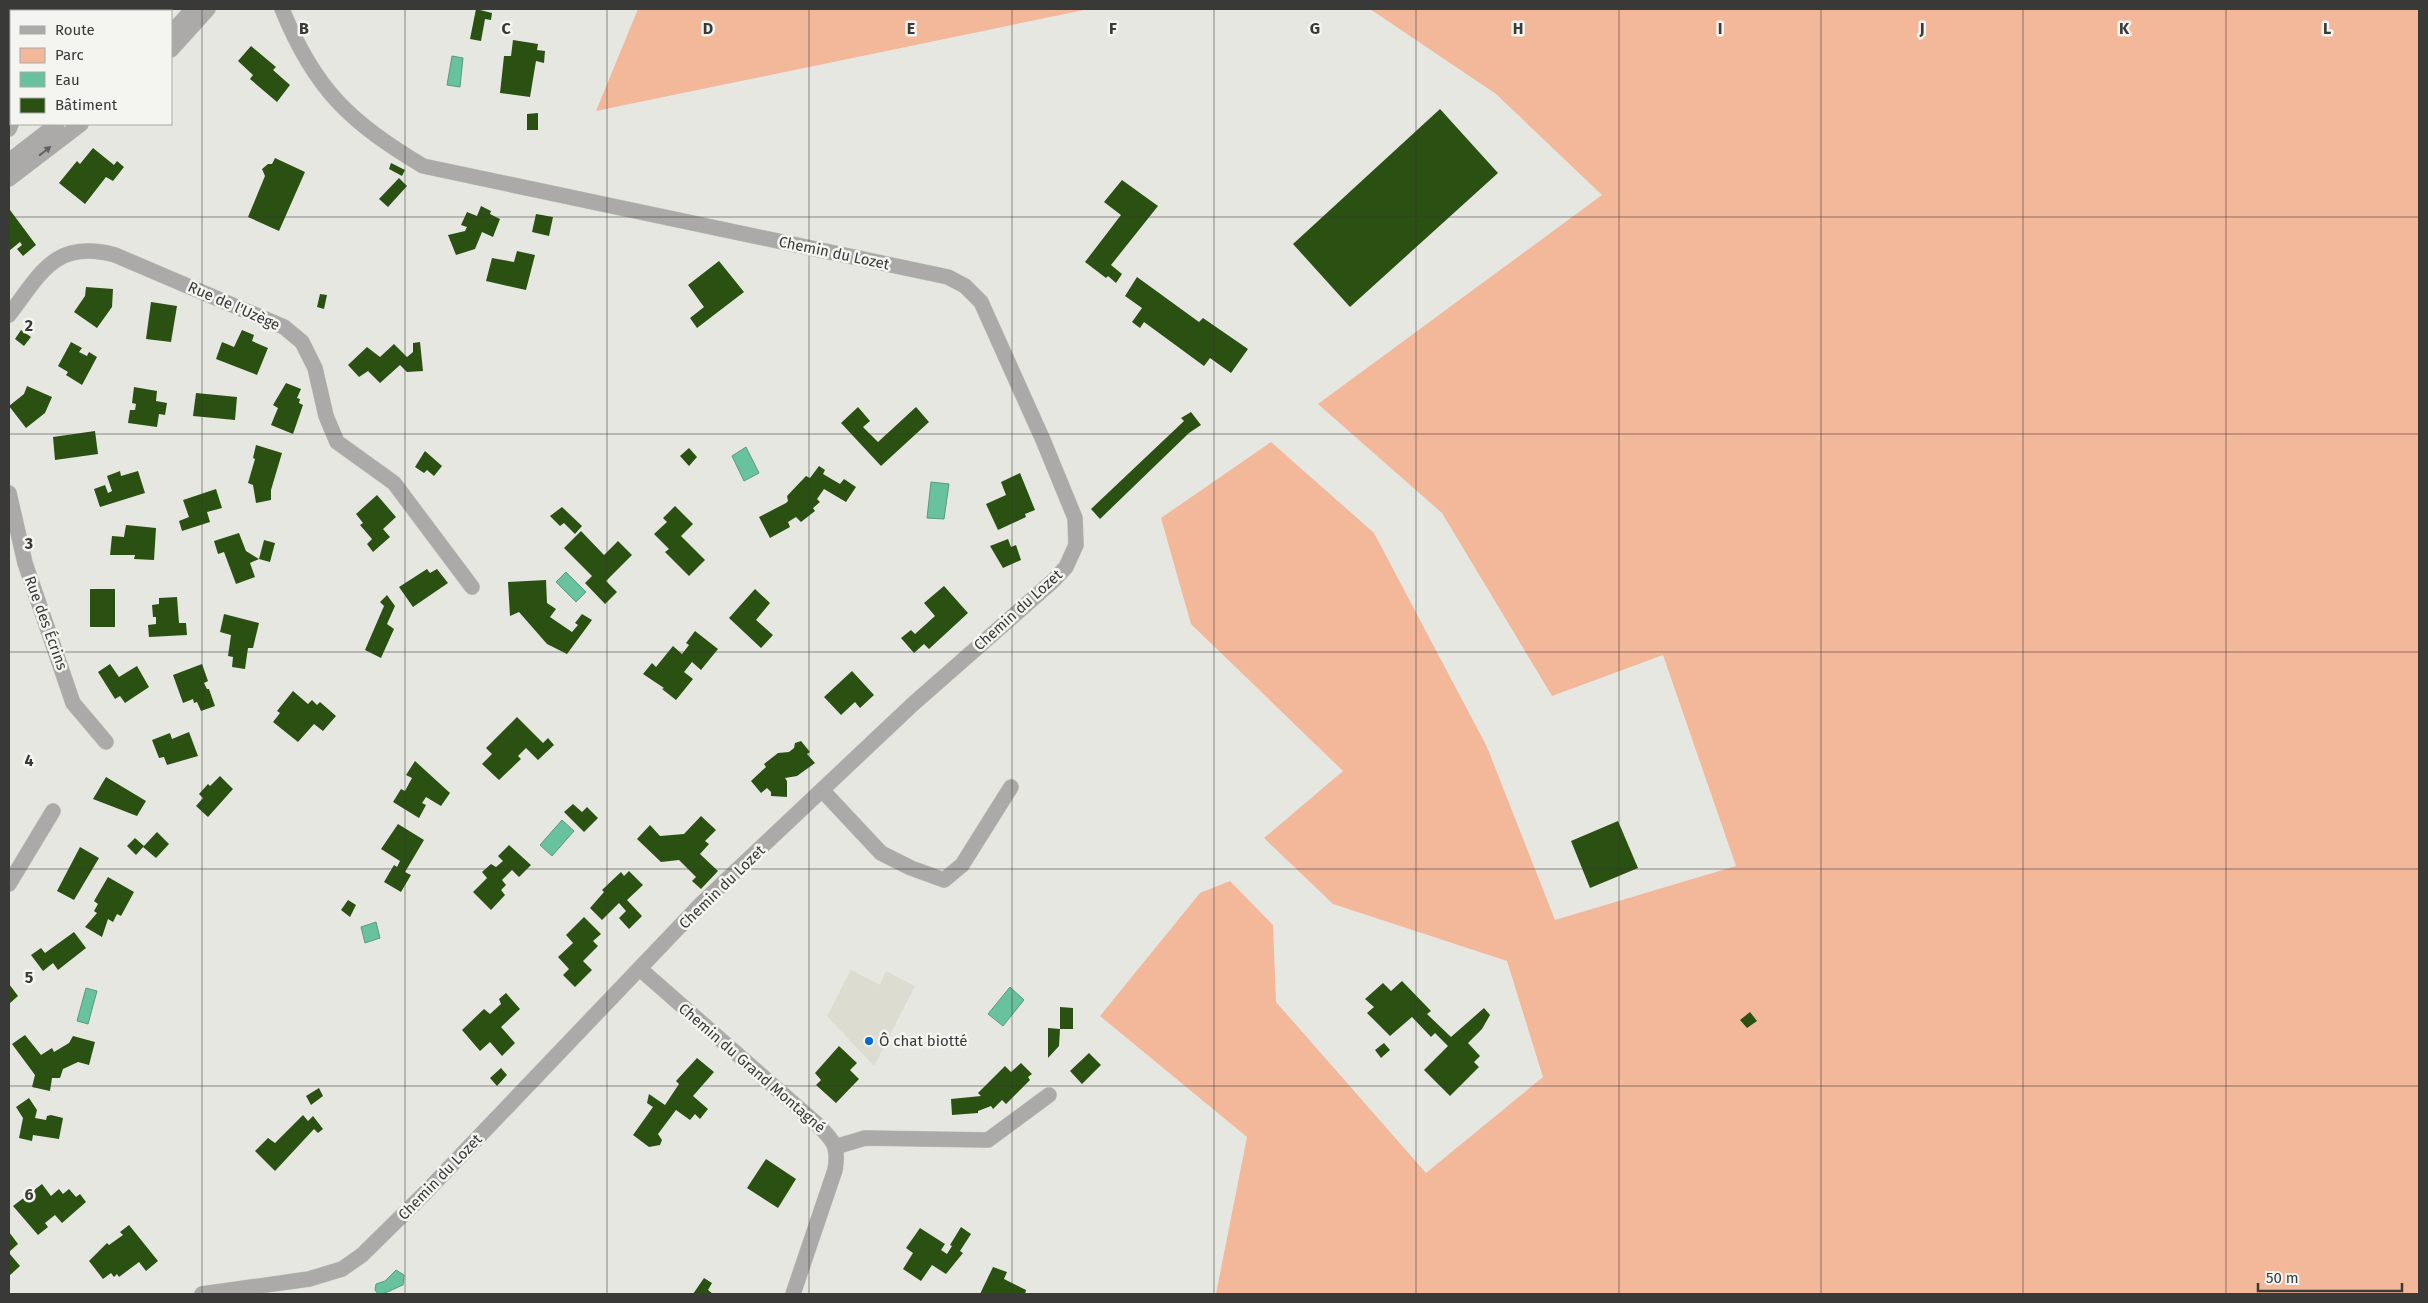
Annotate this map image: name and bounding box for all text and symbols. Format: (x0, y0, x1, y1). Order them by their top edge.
legend (10, 10, 172, 125)
text: B (299, 19, 309, 38)
text: C (501, 19, 511, 38)
text: D (703, 19, 713, 38)
text: E (907, 19, 915, 38)
text: F (1109, 19, 1117, 38)
text: G (1310, 19, 1320, 38)
text: H (1513, 19, 1523, 38)
text: I (1718, 19, 1722, 38)
text: J (1918, 19, 1925, 38)
text: K (2119, 19, 2130, 38)
text: L (2323, 19, 2331, 38)
text: Route (55, 21, 95, 39)
text: Parc (55, 46, 84, 64)
text: Eau (55, 71, 80, 89)
text: Bâtiment (55, 96, 118, 114)
one-way arrow (38, 146, 51, 157)
street label: Chemin du Lozet (777, 232, 891, 274)
street label: Rue de l'Uzège (185, 278, 283, 334)
text: 2 (25, 316, 33, 335)
text: 3 (24, 534, 33, 553)
street label: Chemin du Lozet (970, 565, 1066, 654)
street label: Rue des Écrins (21, 574, 71, 672)
text: 4 (24, 751, 34, 770)
street label: Chemin du Lozet (675, 841, 769, 933)
text: 5 (25, 968, 34, 987)
street label: Chemin du Grand Montagné (675, 999, 829, 1137)
place label: Ô chat biotté (879, 1032, 968, 1050)
marker: Ô chat biotté (863, 1035, 875, 1047)
street label: Chemin du Lozet (394, 1130, 486, 1224)
text: 6 (24, 1185, 34, 1204)
scale bar (2258, 1260, 2402, 1292)
text: 50 m (2266, 1269, 2299, 1287)

